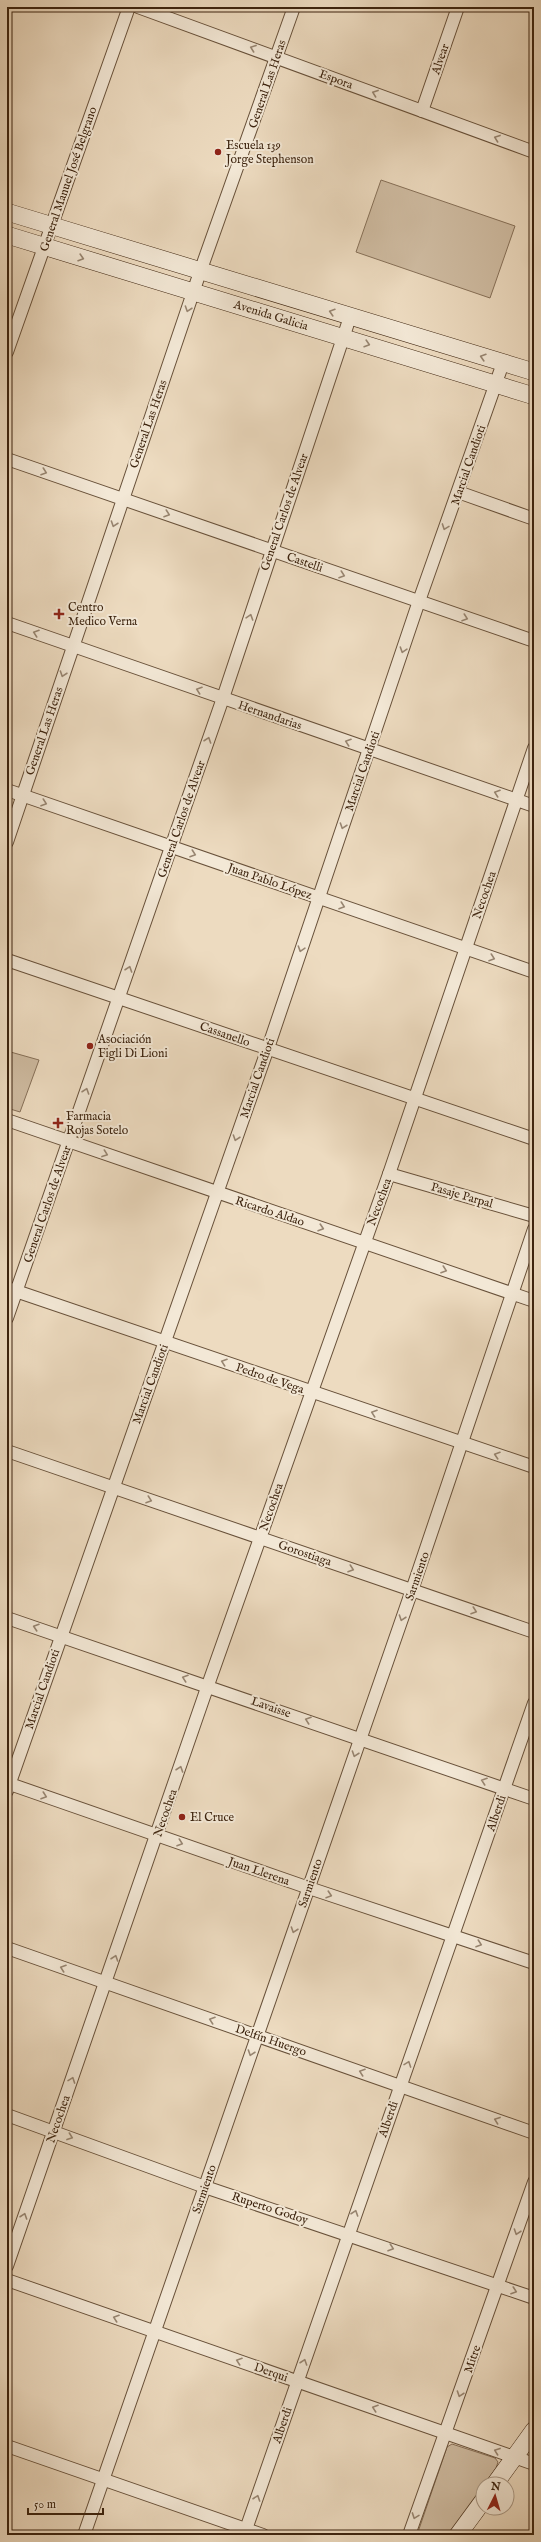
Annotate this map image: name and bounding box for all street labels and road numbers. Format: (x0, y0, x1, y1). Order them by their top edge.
street label: General Las Heras (245, 38, 290, 130)
street label: Alvear (428, 41, 453, 77)
street label: Espora (316, 66, 356, 94)
street label: General Manuel José Belgrano (37, 104, 101, 254)
street label: Avenida Galicia (231, 297, 311, 334)
street label: General Las Heras (126, 378, 171, 470)
street label: Marcial Candioti (448, 423, 489, 507)
street label: General Carlos de Alvear (257, 451, 312, 573)
street label: Castelli (285, 549, 325, 576)
street label: General Las Heras (22, 685, 67, 777)
street label: Hernandarias (236, 698, 304, 733)
street label: Marcial Candioti (342, 729, 383, 813)
street label: General Carlos de Alvear (154, 758, 209, 880)
street label: Juan Pablo López (223, 859, 314, 904)
street label: Necochea (469, 869, 500, 921)
street label: Cassanello (198, 1019, 252, 1050)
street label: Marcial Candioti (237, 1036, 278, 1120)
street label: General Carlos de Alvear (20, 1143, 75, 1265)
street label: Necochea (364, 1176, 395, 1228)
street label: Pasaje Parpal (429, 1179, 495, 1213)
street label: Ricardo Aldao (233, 1193, 307, 1230)
street label: Marcial Candioti (129, 1342, 172, 1426)
street label: Pedro de Vega (234, 1360, 307, 1397)
street label: Necochea (256, 1481, 287, 1533)
street label: Gorostiaga (276, 1537, 334, 1570)
street label: Sarmiento (402, 1549, 433, 1603)
street label: Marcial Candioti (22, 1647, 63, 1731)
street label: Lavaisse (249, 1694, 293, 1721)
street label: Necochea (150, 1787, 181, 1839)
street label: Alberdi (483, 1793, 510, 1834)
street label: Juan Llerena (224, 1853, 292, 1890)
street label: Sarmiento (295, 1856, 326, 1910)
street label: Delfín Huergo (233, 2021, 309, 2060)
street label: Necochea (43, 2093, 74, 2145)
street label: Alberdi (375, 2099, 402, 2140)
street label: Sarmiento (189, 2162, 220, 2216)
street label: Ruperto Godoy (229, 2189, 310, 2229)
street label: Mitre (461, 2343, 484, 2375)
street label: Derqui (252, 2360, 290, 2386)
street label: Alberdi (269, 2405, 296, 2446)

